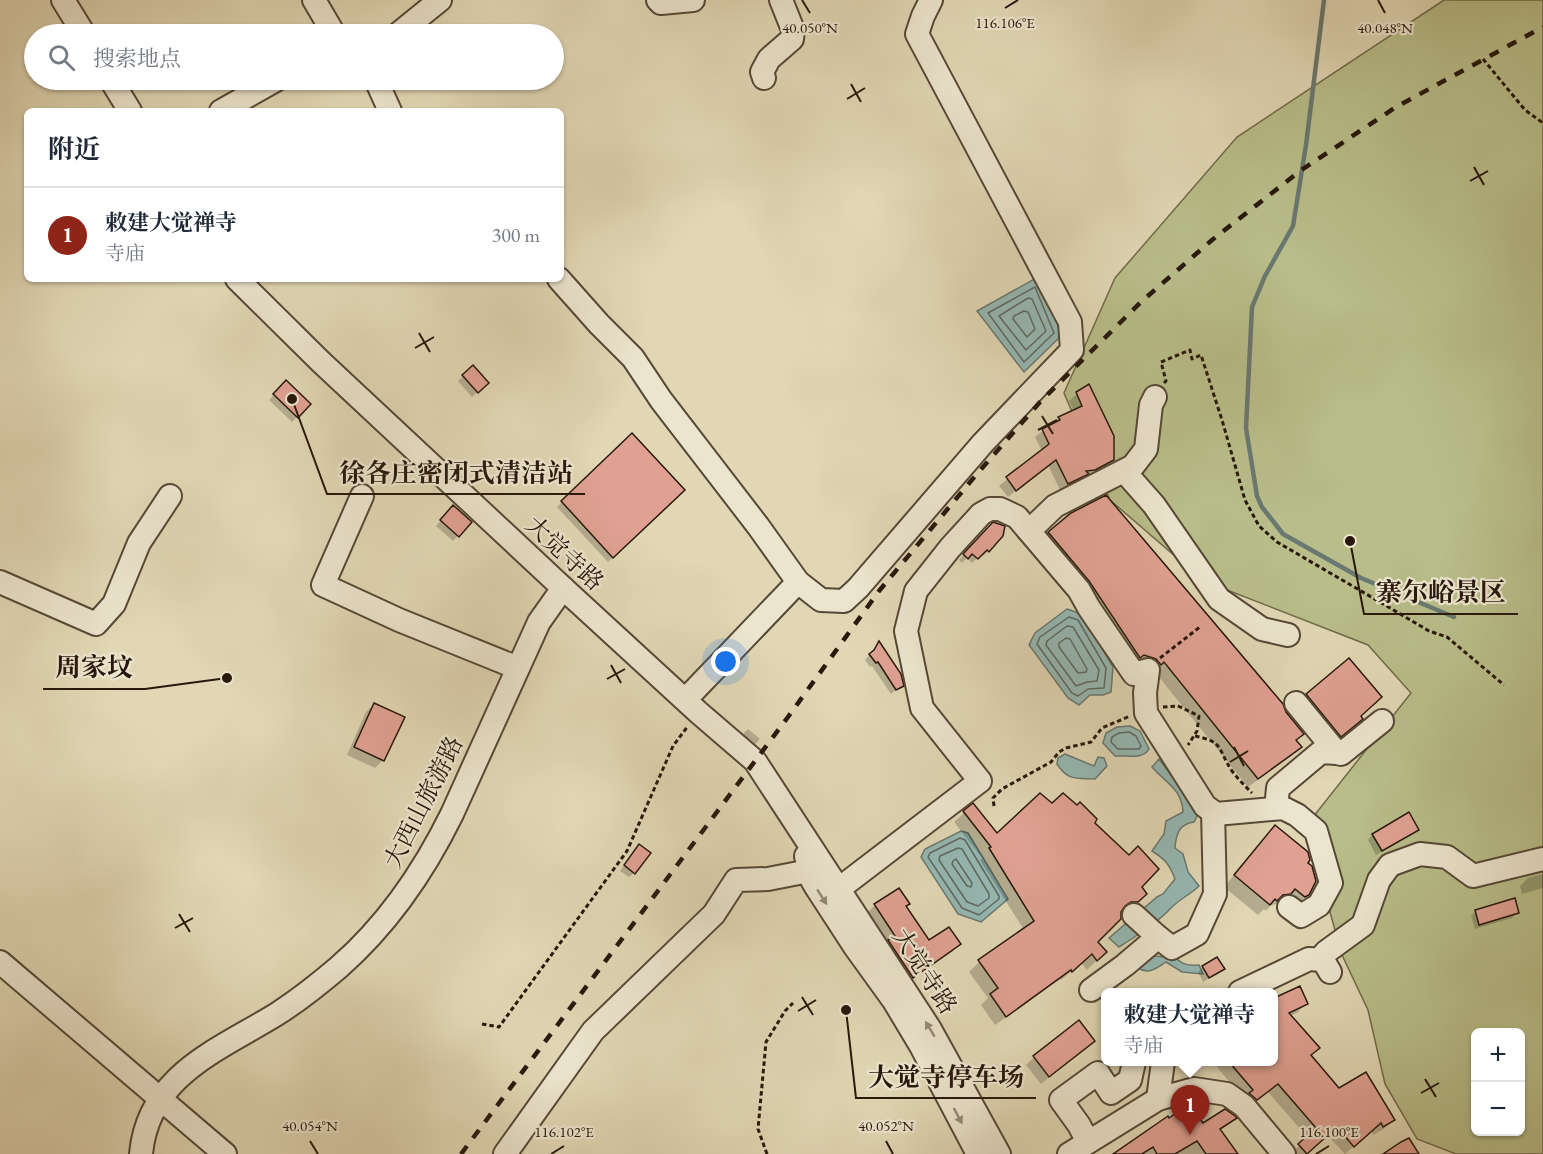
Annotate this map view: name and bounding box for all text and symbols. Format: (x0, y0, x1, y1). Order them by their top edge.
text: 116.106°E (975, 13, 1035, 32)
text: 40.050°N (782, 18, 838, 37)
text: 40.048°N (1357, 18, 1413, 37)
search box (24, 24, 564, 90)
icon: search (45, 41, 78, 74)
text: 搜索地点 (93, 44, 181, 73)
text: 附近 (48, 132, 100, 166)
text: 敕建大觉禅寺 (105, 208, 237, 237)
text: 1 (62, 222, 73, 248)
text: 300 m (492, 222, 540, 248)
text: 寺庙 (105, 240, 145, 266)
callout: 徐各庄密闭式清洁站 (327, 450, 585, 494)
text: 徐各庄密闭式清洁站 (339, 456, 573, 490)
street label: 大觉寺路 (519, 509, 611, 597)
callout: 寨尔峪景区 (1364, 570, 1518, 614)
text: 寨尔峪景区 (1376, 575, 1506, 609)
callout: 周家坟 (43, 645, 145, 689)
your location (711, 647, 740, 676)
text: 周家坟 (55, 650, 133, 684)
street label: 大西山旅游路 (377, 731, 469, 873)
one-way arrow (817, 889, 828, 905)
street label: 大觉寺路 (886, 922, 964, 1020)
popup (1101, 988, 1278, 1066)
text: 敕建大觉禅寺 (1123, 1000, 1256, 1029)
one-way arrow (925, 1021, 936, 1038)
map controls (1471, 1028, 1525, 1136)
button: + (1471, 1028, 1525, 1082)
text: 寺庙 (1123, 1032, 1163, 1058)
callout: 大觉寺停车场 (856, 1054, 1036, 1098)
text: 大觉寺停车场 (868, 1060, 1024, 1094)
button: − (1471, 1082, 1525, 1136)
pin: 1 (1170, 1086, 1210, 1135)
one-way arrow (953, 1108, 963, 1125)
text: 40.054°N (282, 1116, 338, 1135)
text: 40.052°N (858, 1116, 914, 1135)
text: 116.102°E (534, 1122, 594, 1141)
text: 116.100°E (1299, 1122, 1359, 1141)

